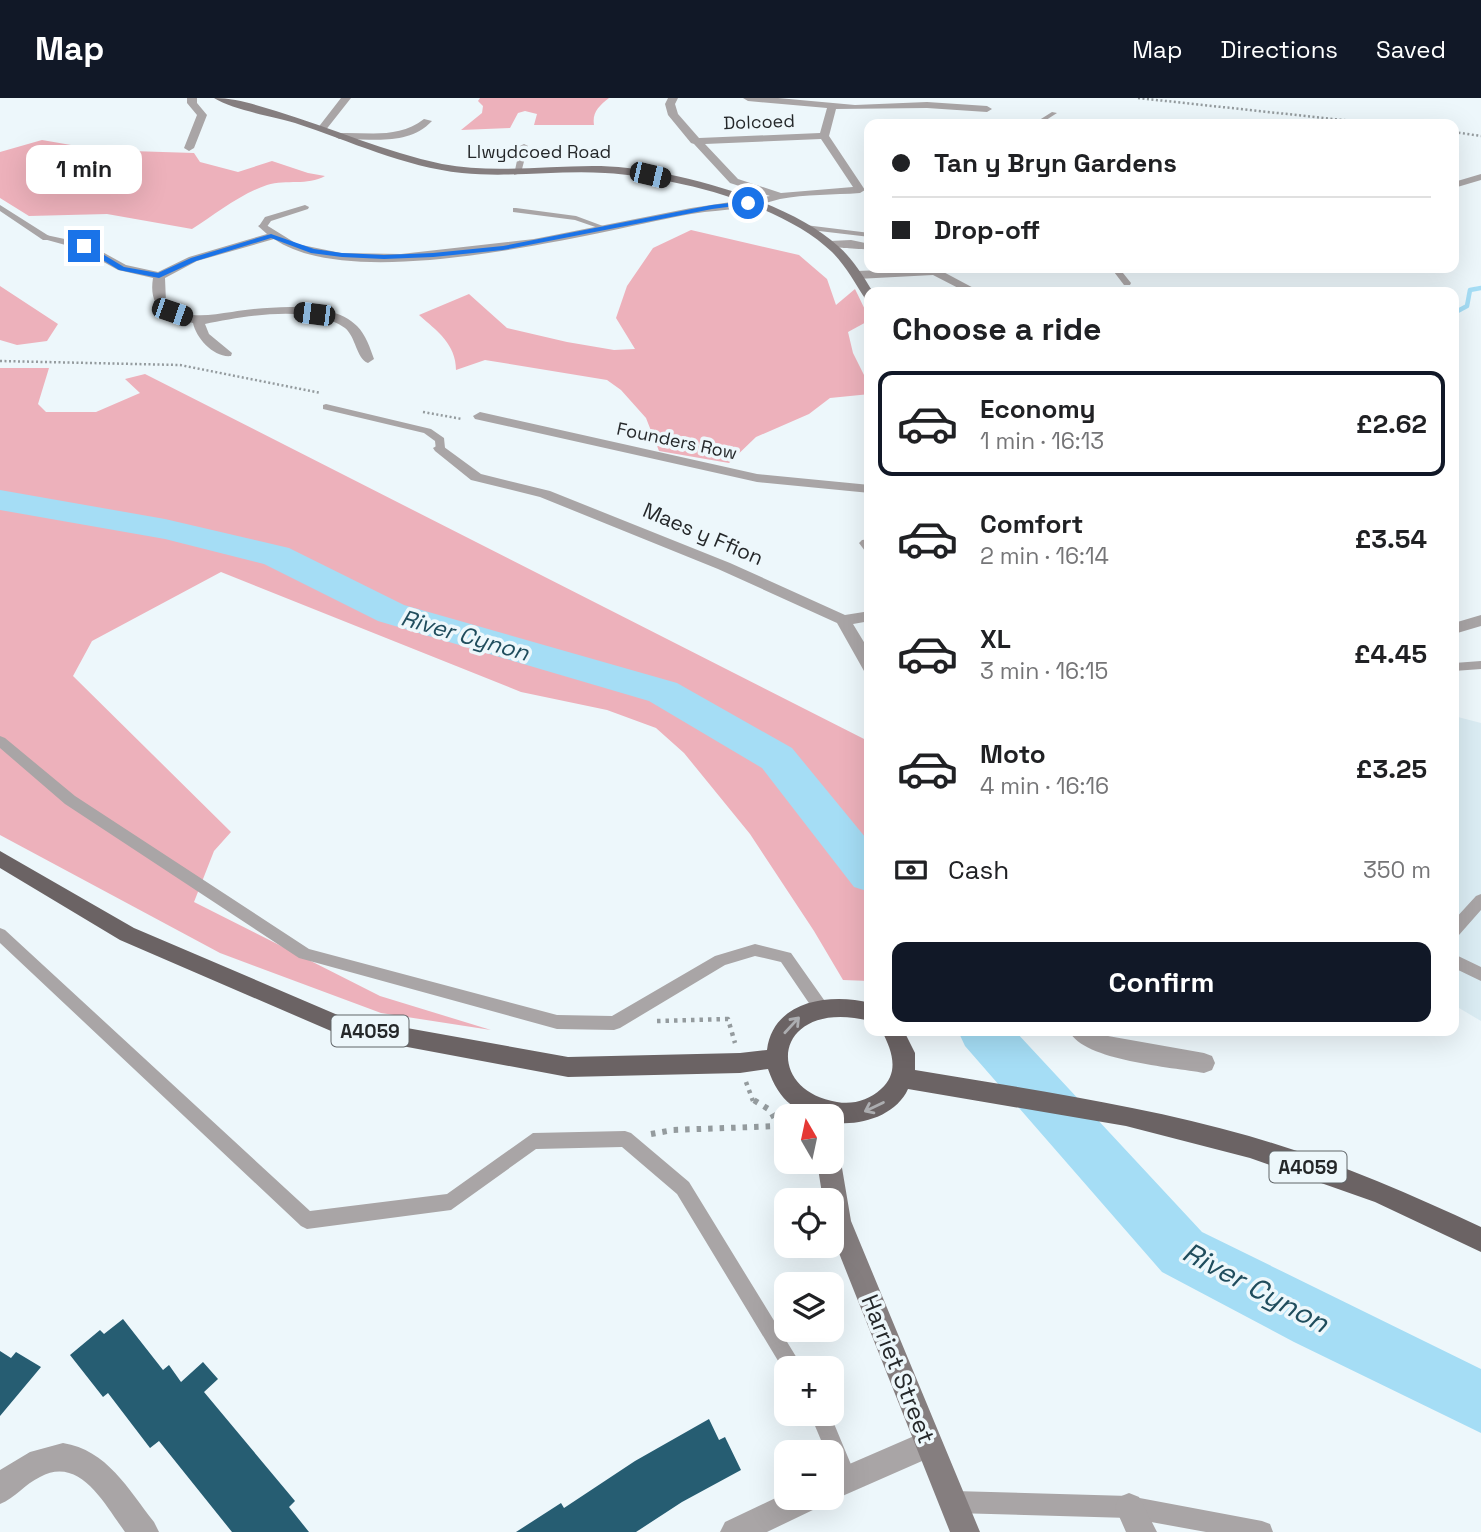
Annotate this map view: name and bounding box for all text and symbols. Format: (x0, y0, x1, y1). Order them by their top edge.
text: Map (35, 28, 104, 70)
text: Map (1132, 34, 1182, 65)
text: Directions (1220, 34, 1338, 65)
text: Saved (1376, 34, 1446, 65)
street label: Dolcoed (723, 109, 795, 134)
street label: Llwydcoed Road (467, 140, 611, 163)
callout: 1 min (26, 144, 142, 194)
text: Tan y Bryn Gardens (934, 146, 1177, 180)
text: 1 min (56, 154, 112, 184)
car (628, 160, 673, 190)
route start (732, 187, 764, 219)
text: Drop-off (934, 213, 1040, 247)
route end (68, 230, 100, 262)
car (149, 295, 196, 329)
car (292, 301, 337, 327)
text: Choose a ride (892, 309, 1102, 349)
icon: car (896, 392, 959, 455)
text: Economy (980, 392, 1096, 426)
text: £2.62 (1356, 407, 1427, 441)
street label: Founders Row (615, 417, 739, 464)
text: 1 min · 16:13 (980, 426, 1104, 456)
street label: Maes y Ffion (639, 496, 767, 571)
icon: car (896, 507, 959, 570)
text: Comfort (980, 507, 1083, 541)
text: £3.54 (1355, 522, 1427, 556)
text: 2 min · 16:14 (980, 541, 1109, 571)
water label: River Cynon (398, 602, 533, 668)
icon: car (896, 622, 959, 685)
text: XL (980, 622, 1011, 656)
text: £4.45 (1354, 637, 1427, 671)
text: 3 min · 16:15 (980, 656, 1108, 686)
icon: car (896, 737, 959, 800)
text: Moto (980, 737, 1046, 771)
text: £3.25 (1356, 752, 1427, 786)
text: 4 min · 16:16 (980, 771, 1109, 801)
icon: cash (892, 851, 930, 889)
text: Cash (948, 853, 1009, 887)
text: 350 m (1363, 855, 1431, 885)
button: Confirm (892, 942, 1431, 1022)
road number: A4059 (332, 1015, 408, 1046)
one-way arrow (784, 1016, 800, 1034)
one-way arrow (863, 1101, 884, 1114)
north arrow (774, 1104, 844, 1174)
map controls (774, 1104, 844, 1510)
road number: A4059 (1270, 1152, 1346, 1182)
button: locate (774, 1188, 844, 1258)
water label: River Cynon (1177, 1234, 1336, 1341)
button: layers (774, 1272, 844, 1342)
street label: Harriet Street (855, 1290, 942, 1448)
button: + (774, 1356, 844, 1426)
button: − (774, 1440, 844, 1510)

